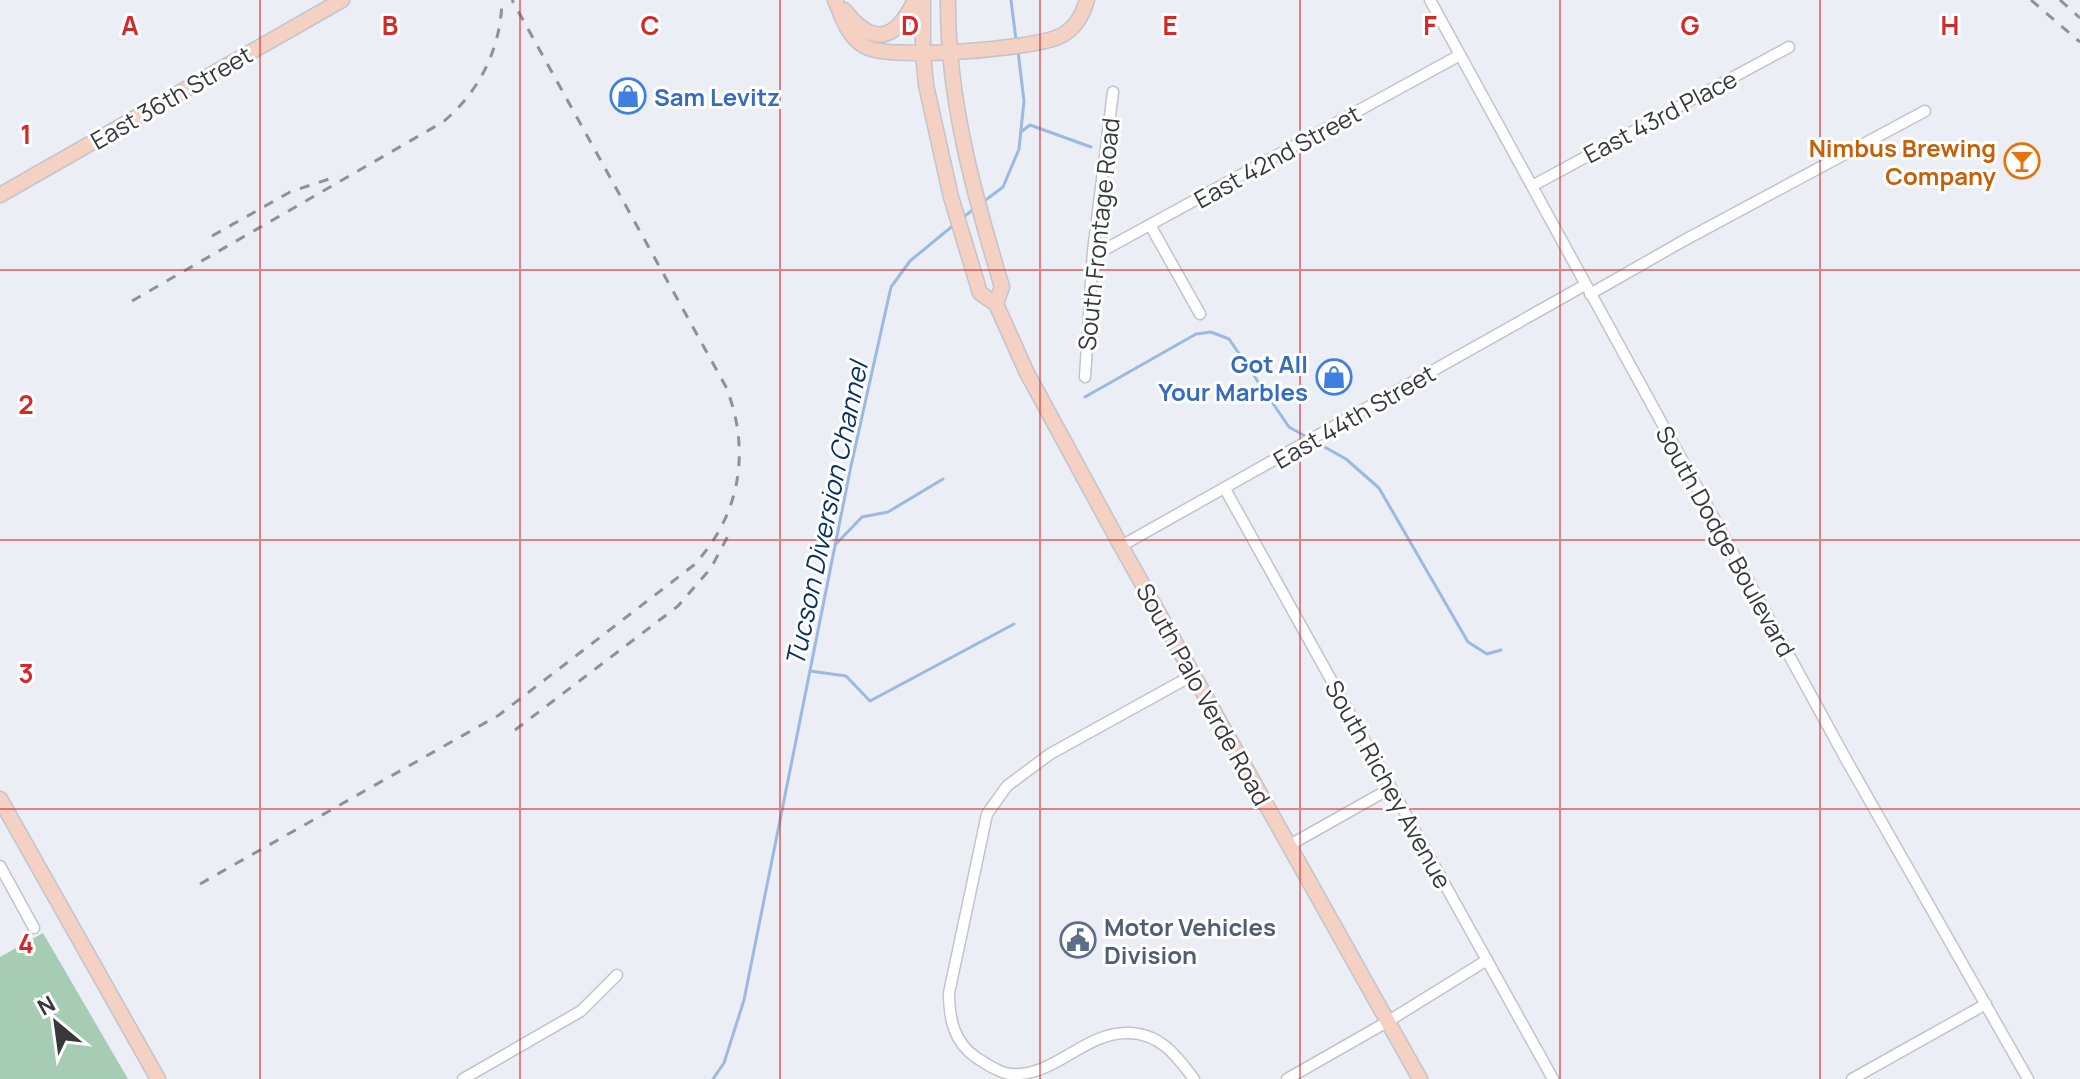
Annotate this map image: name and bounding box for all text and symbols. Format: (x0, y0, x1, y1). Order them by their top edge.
text: A (121, 7, 139, 43)
text: B (382, 7, 398, 43)
text: C (640, 7, 660, 43)
text: D (901, 7, 919, 43)
text: E (1162, 7, 1178, 43)
text: F (1423, 7, 1437, 43)
text: G (1680, 7, 1700, 43)
text: H (1941, 7, 1959, 43)
street label: East 36th Street (84, 37, 258, 157)
street label: East 43rd Place (1578, 62, 1742, 170)
shop icon: Sam Levitz (609, 77, 647, 115)
place label: Sam Levitz (654, 80, 780, 113)
street label: East 42nd Street (1188, 97, 1366, 215)
text: 1 (20, 116, 32, 152)
street label: South Frontage Road (1069, 116, 1127, 352)
place label: Nimbus Brewing Company (1809, 131, 1997, 192)
bar icon: Nimbus Brewing Company (2003, 142, 2041, 180)
place label: Got All Your Marbles (1158, 347, 1308, 408)
water label: Tucson Diversion Channel (776, 356, 876, 670)
street label: East 44th Street (1267, 356, 1441, 476)
shop icon: Got All Your Marbles (1315, 358, 1353, 396)
text: 2 (18, 386, 34, 422)
street label: South Dodge Boulevard (1649, 420, 1803, 662)
street label: South Palo Verde Road (1129, 577, 1279, 811)
text: 3 (18, 655, 34, 691)
street label: South Richey Avenue (1318, 674, 1460, 894)
place label: Motor Vehicles Division (1104, 910, 1276, 971)
public building icon: Motor Vehicles Division (1059, 921, 1097, 959)
text: 4 (18, 925, 34, 961)
north arrow (16, 983, 96, 1063)
text: N (32, 989, 60, 1022)

